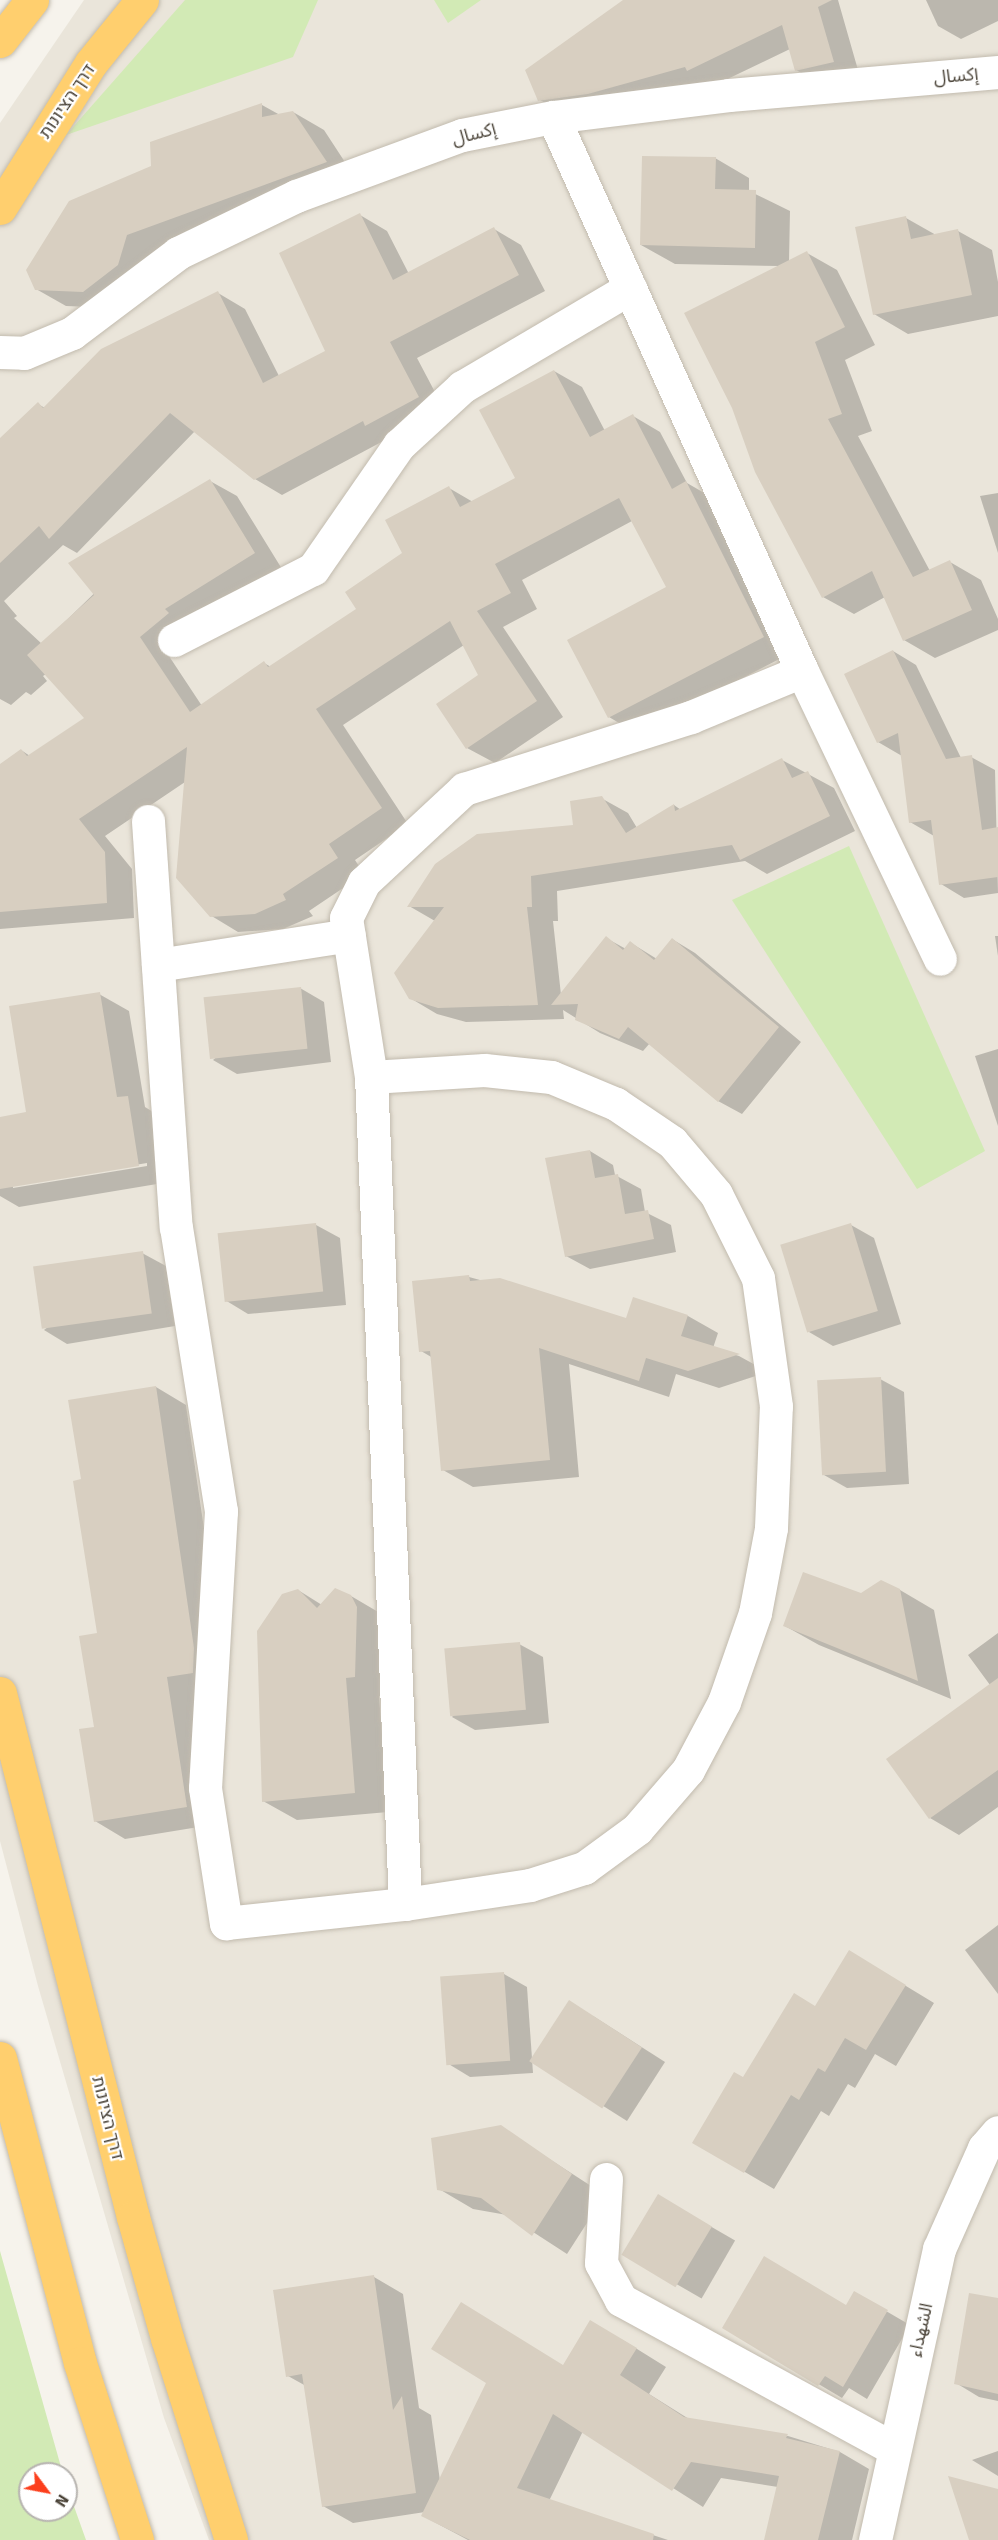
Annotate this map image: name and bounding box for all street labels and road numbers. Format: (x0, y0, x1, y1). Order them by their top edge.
street label: דרך הציונות (34, 60, 100, 142)
street label: إكسال (933, 63, 979, 89)
street label: إكسال (450, 118, 498, 150)
street label: דרך הציונות (87, 2074, 129, 2162)
street label: الشهداء (904, 2301, 938, 2359)

